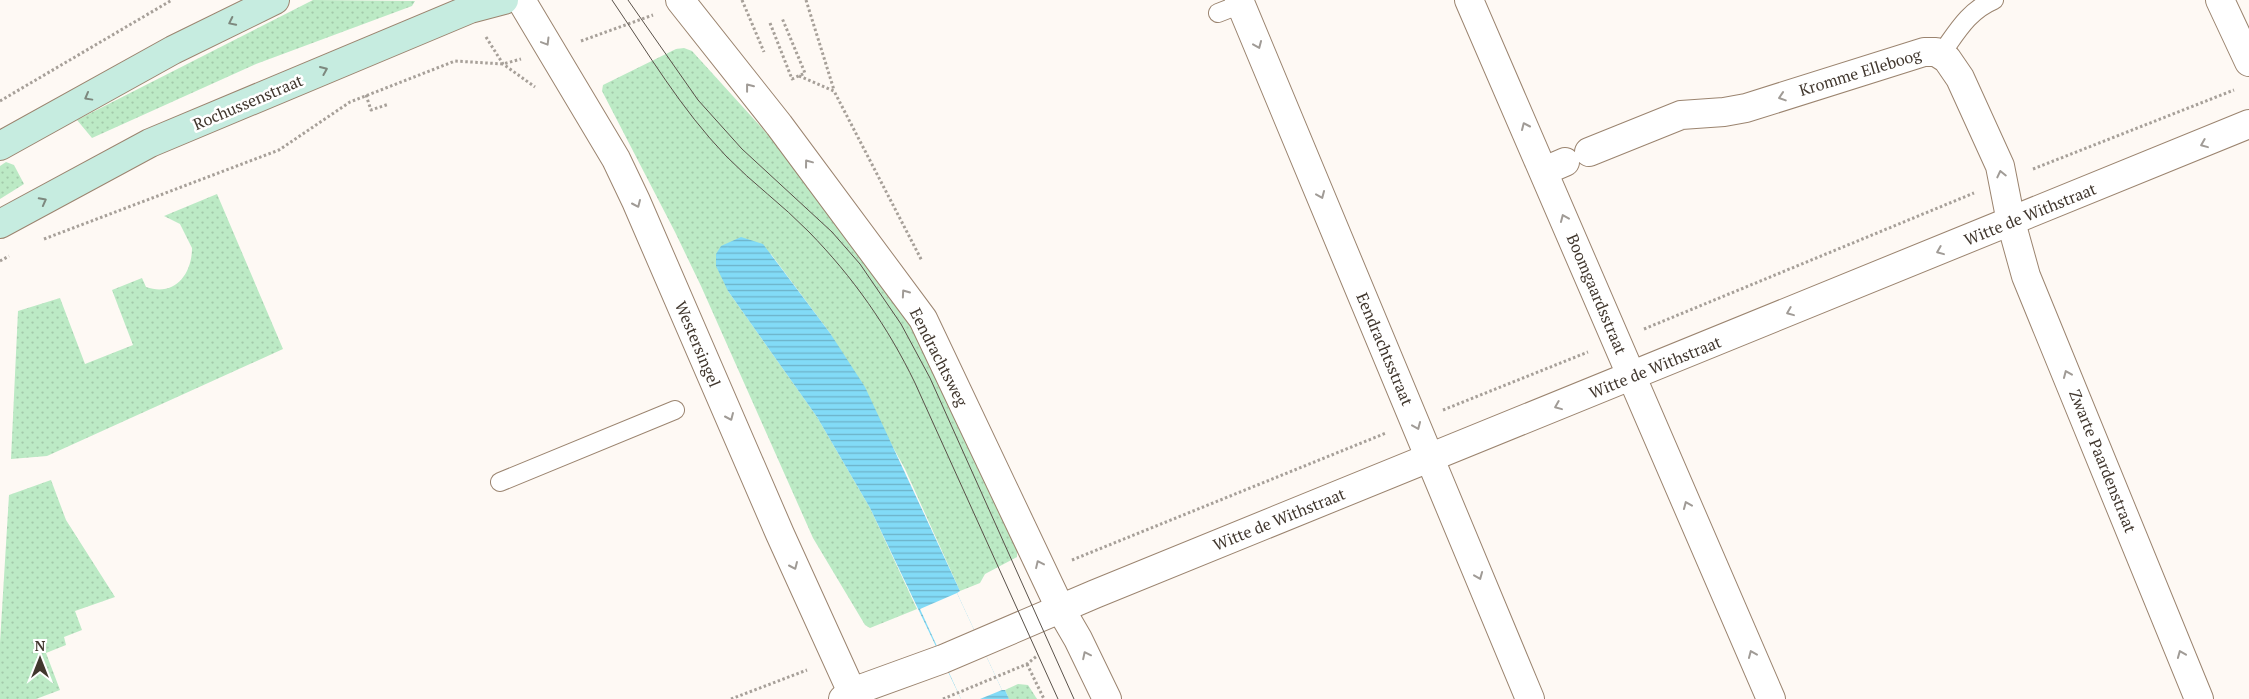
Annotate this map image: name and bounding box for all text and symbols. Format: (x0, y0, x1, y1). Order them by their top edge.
one-way arrow (228, 15, 237, 26)
one-way arrow (540, 36, 550, 45)
one-way arrow (1252, 40, 1262, 49)
street label: Kromme Elleboog (1796, 43, 1924, 101)
one-way arrow (319, 66, 328, 77)
street label: Rochussenstraat (190, 69, 306, 135)
one-way arrow (746, 84, 754, 93)
one-way arrow (84, 91, 93, 101)
one-way arrow (1779, 91, 1787, 101)
one-way arrow (1520, 122, 1531, 131)
one-way arrow (2200, 137, 2209, 148)
one-way arrow (805, 160, 813, 169)
one-way arrow (1996, 170, 2007, 179)
street label: Witte de Withstraat (1961, 177, 2099, 251)
one-way arrow (1314, 190, 1325, 199)
one-way arrow (38, 197, 47, 207)
one-way arrow (631, 198, 641, 207)
one-way arrow (1560, 214, 1571, 223)
street label: Boomgaardsstraat (1562, 230, 1632, 358)
one-way arrow (1936, 244, 1945, 255)
street label: Eendrachtsstraat (1351, 289, 1419, 409)
one-way arrow (902, 290, 911, 299)
street label: Westersingel (670, 298, 726, 391)
street label: Eendrachtsweg (905, 304, 973, 410)
one-way arrow (1786, 306, 1794, 316)
street label: Witte de Withstraat (1586, 330, 1724, 404)
one-way arrow (2062, 370, 2073, 379)
street label: Zwarte Paardenstraat (2064, 386, 2142, 536)
one-way arrow (1554, 400, 1563, 410)
one-way arrow (723, 412, 734, 421)
one-way arrow (1411, 421, 1421, 430)
street label: Witte de Withstraat (1210, 482, 1348, 556)
one-way arrow (1683, 501, 1694, 510)
one-way arrow (1035, 560, 1045, 569)
one-way arrow (788, 561, 799, 570)
one-way arrow (1473, 571, 1483, 580)
north arrow (15, 634, 65, 684)
text: N (35, 636, 46, 655)
one-way arrow (1747, 650, 1758, 659)
one-way arrow (2177, 650, 2187, 659)
one-way arrow (1082, 651, 1092, 660)

